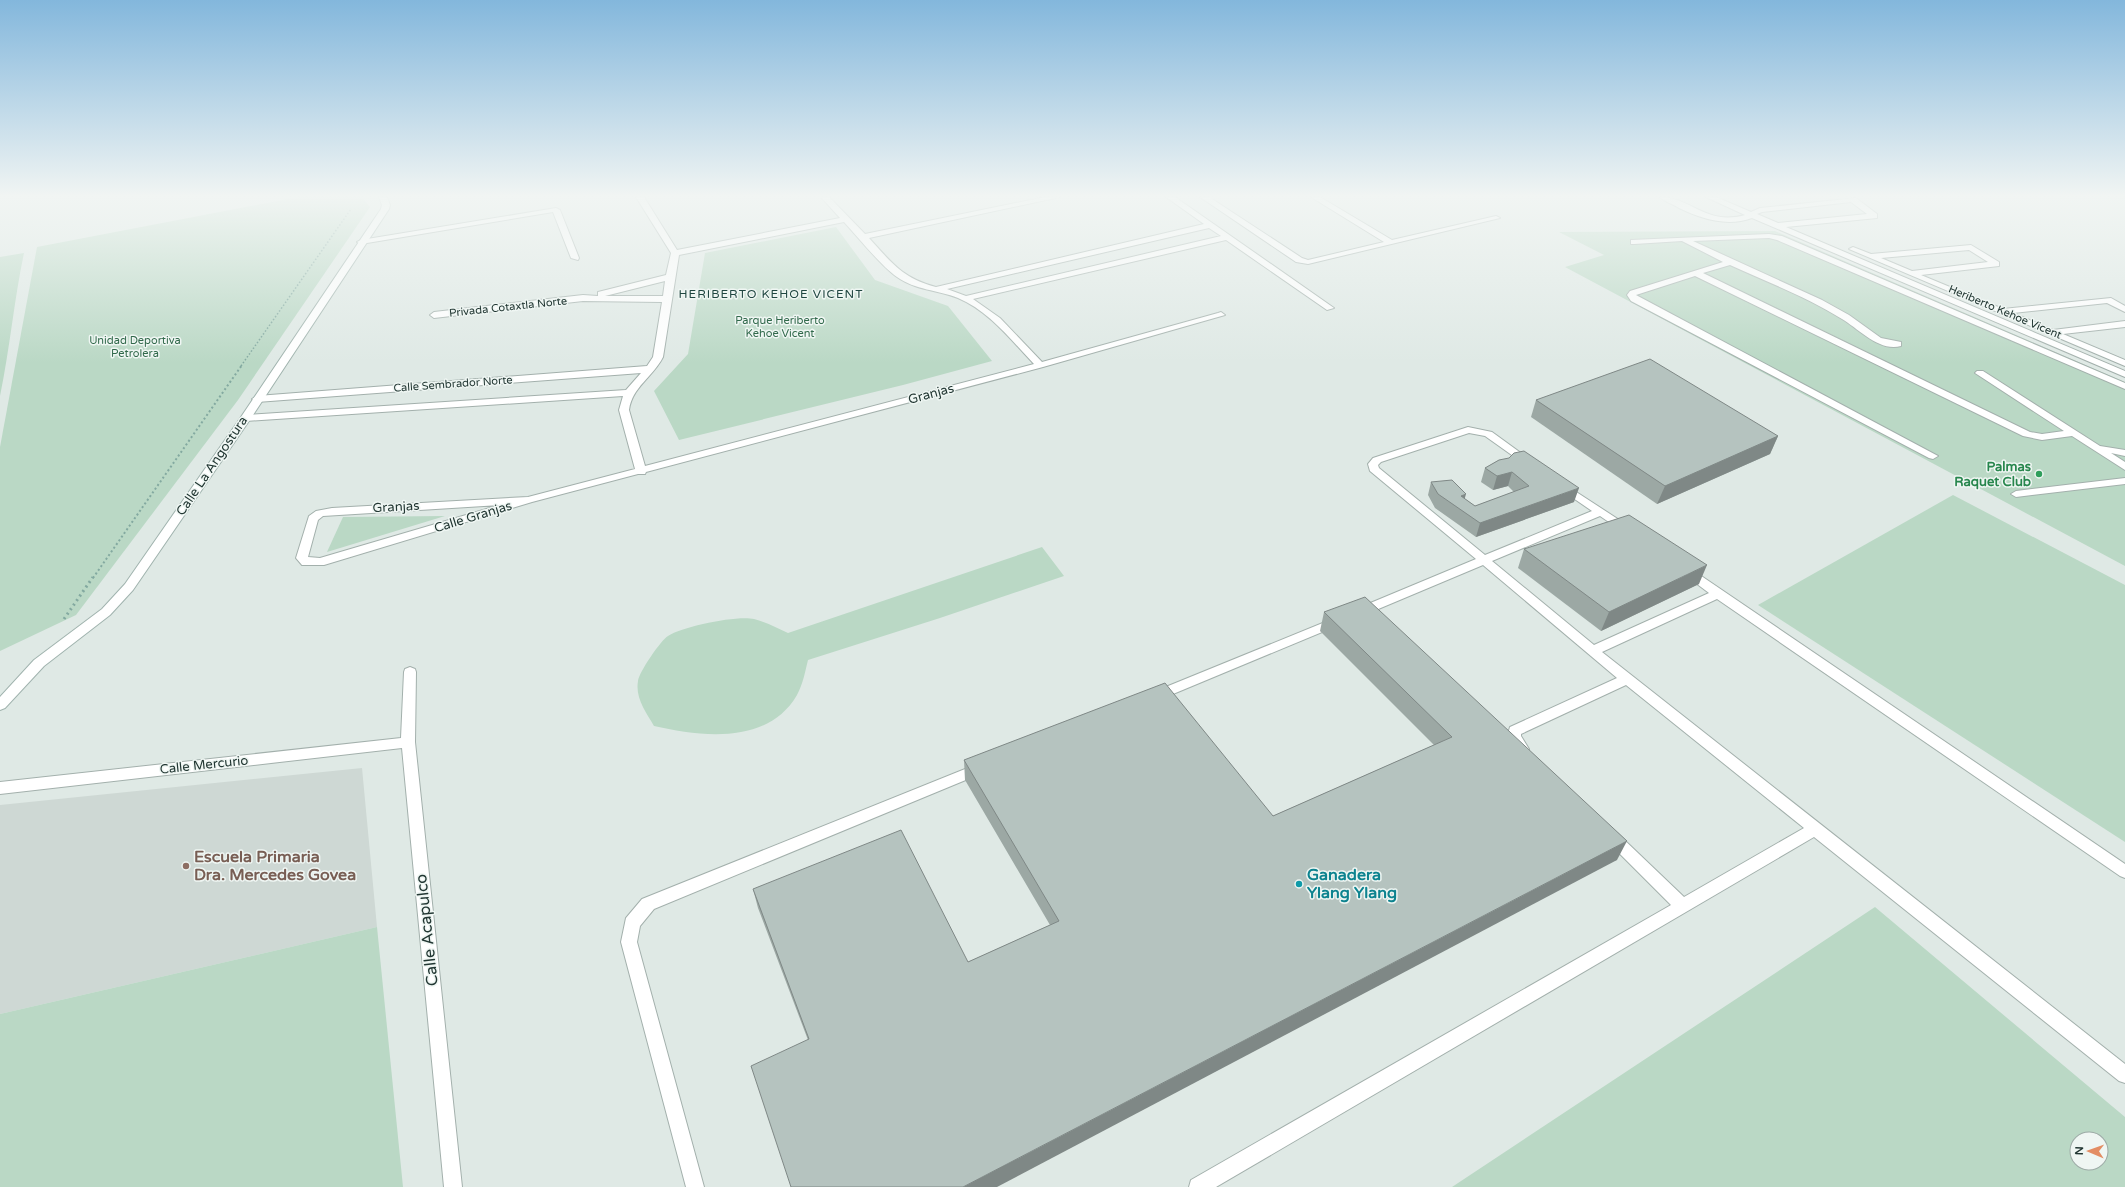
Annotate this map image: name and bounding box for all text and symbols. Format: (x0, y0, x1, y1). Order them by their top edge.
street label: Heriberto Kehoe Vicent (1947, 282, 2063, 342)
district label: HERIBERTO KEHOE VICENT (678, 287, 864, 301)
street label: Privada Cotaxtla Norte (448, 294, 568, 320)
park label: Parque Heriberto Kehoe Vicent (735, 314, 825, 340)
park label: Unidad Deportiva Petrolera (89, 334, 181, 360)
street label: Calle Sembrador Norte (393, 373, 513, 395)
street label: Granjas (906, 380, 956, 408)
street label: Calle La Angostura (173, 413, 251, 519)
place label: Palmas Raquet Club (1954, 459, 2031, 490)
marker: Palmas Raquet Club (2034, 469, 2044, 479)
street label: Granjas (372, 498, 420, 516)
street label: Calle Granjas (432, 498, 514, 536)
street label: Calle Mercurio (159, 752, 249, 778)
place label: Escuela Primaria Dra. Mercedes Govea (194, 847, 356, 885)
marker: Escuela Primaria Dra. Mercedes Govea (181, 861, 191, 871)
place label: Ganadera Ylang Ylang (1307, 865, 1397, 903)
street label: Calle Acapulco (411, 873, 443, 987)
marker: Ganadera Ylang Ylang (1294, 879, 1304, 889)
north arrow (2069, 1131, 2109, 1171)
text: N (2073, 1146, 2086, 1155)

